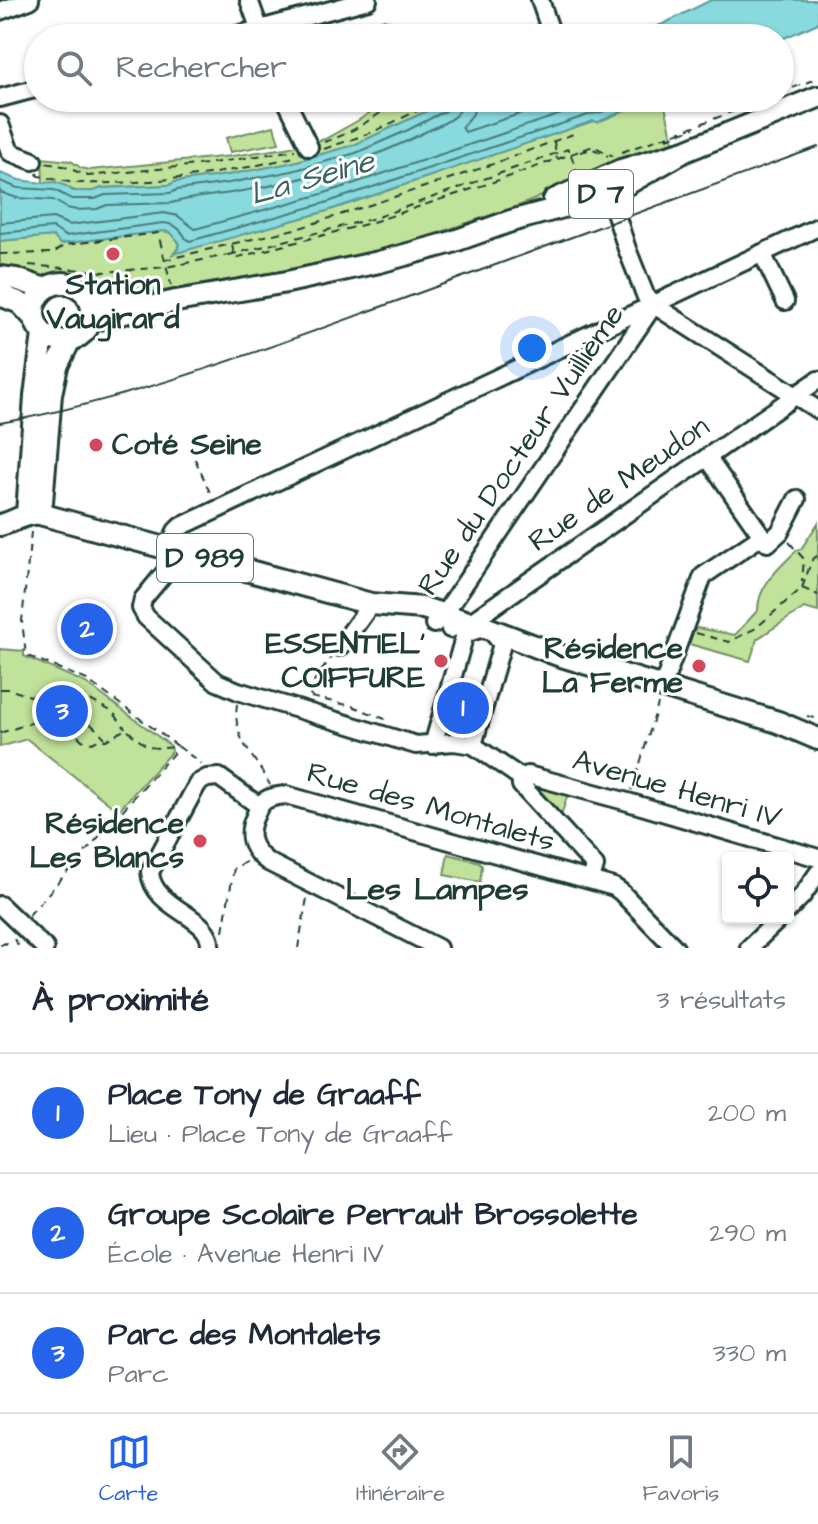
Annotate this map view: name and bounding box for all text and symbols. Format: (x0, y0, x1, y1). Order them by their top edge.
search box (24, 24, 794, 112)
icon: search (52, 46, 96, 90)
text: Rechercher (116, 47, 287, 89)
water label: La Seine (245, 138, 381, 217)
road number: D 7 (569, 170, 633, 218)
marker: Station Vaugirard (104, 245, 122, 263)
place label: Station Vaugirard (45, 264, 180, 342)
street label: Rue du Docteur Vuillième (408, 296, 634, 604)
your location (512, 328, 552, 368)
street label: Rue de Meudon (520, 406, 718, 562)
place label: Coté Seine (112, 424, 262, 466)
marker: Coté Seine (87, 436, 105, 454)
road number: D 989 (157, 534, 253, 582)
pin: 2 (61, 599, 113, 659)
place label: ESSENTIEL' COIFFURE (266, 623, 425, 699)
place label: Résidence La Ferme (542, 628, 683, 704)
marker: ESSENTIEL' COIFFURE (432, 652, 450, 670)
marker: Résidence La Ferme (690, 657, 708, 675)
pin: 1 (437, 678, 489, 738)
pin: 3 (36, 681, 88, 741)
street label: Avenue Henri IV (568, 739, 786, 839)
street label: Rue des Montalets (302, 752, 560, 862)
place label: Résidence Les Blancs (30, 803, 184, 879)
marker: Résidence Les Blancs (191, 832, 209, 850)
map controls (722, 852, 794, 924)
button: locate (722, 852, 794, 924)
district label: Les Lampes (346, 867, 528, 912)
text: À proximité (32, 976, 209, 1024)
text: 3 résultats (656, 982, 786, 1018)
text: Place Tony de Graaff (108, 1074, 420, 1116)
text: 1 (56, 1095, 60, 1131)
text: 200 m (708, 1095, 786, 1131)
text: Lieu · Place Tony de Graaff (108, 1116, 453, 1152)
text: Groupe Scolaire Perrault Brossolette (108, 1194, 638, 1236)
text: 2 (51, 1215, 65, 1251)
text: 290 m (709, 1215, 786, 1251)
text: École · Avenue Henri IV (108, 1236, 384, 1272)
text: Parc des Montalets (108, 1314, 381, 1356)
text: 3 (51, 1335, 65, 1371)
text: 330 m (712, 1335, 786, 1371)
text: Parc (108, 1356, 169, 1392)
tab: Carte (99, 1430, 158, 1509)
tab: Itinéraire (356, 1430, 445, 1509)
tab: Favoris (643, 1430, 719, 1509)

